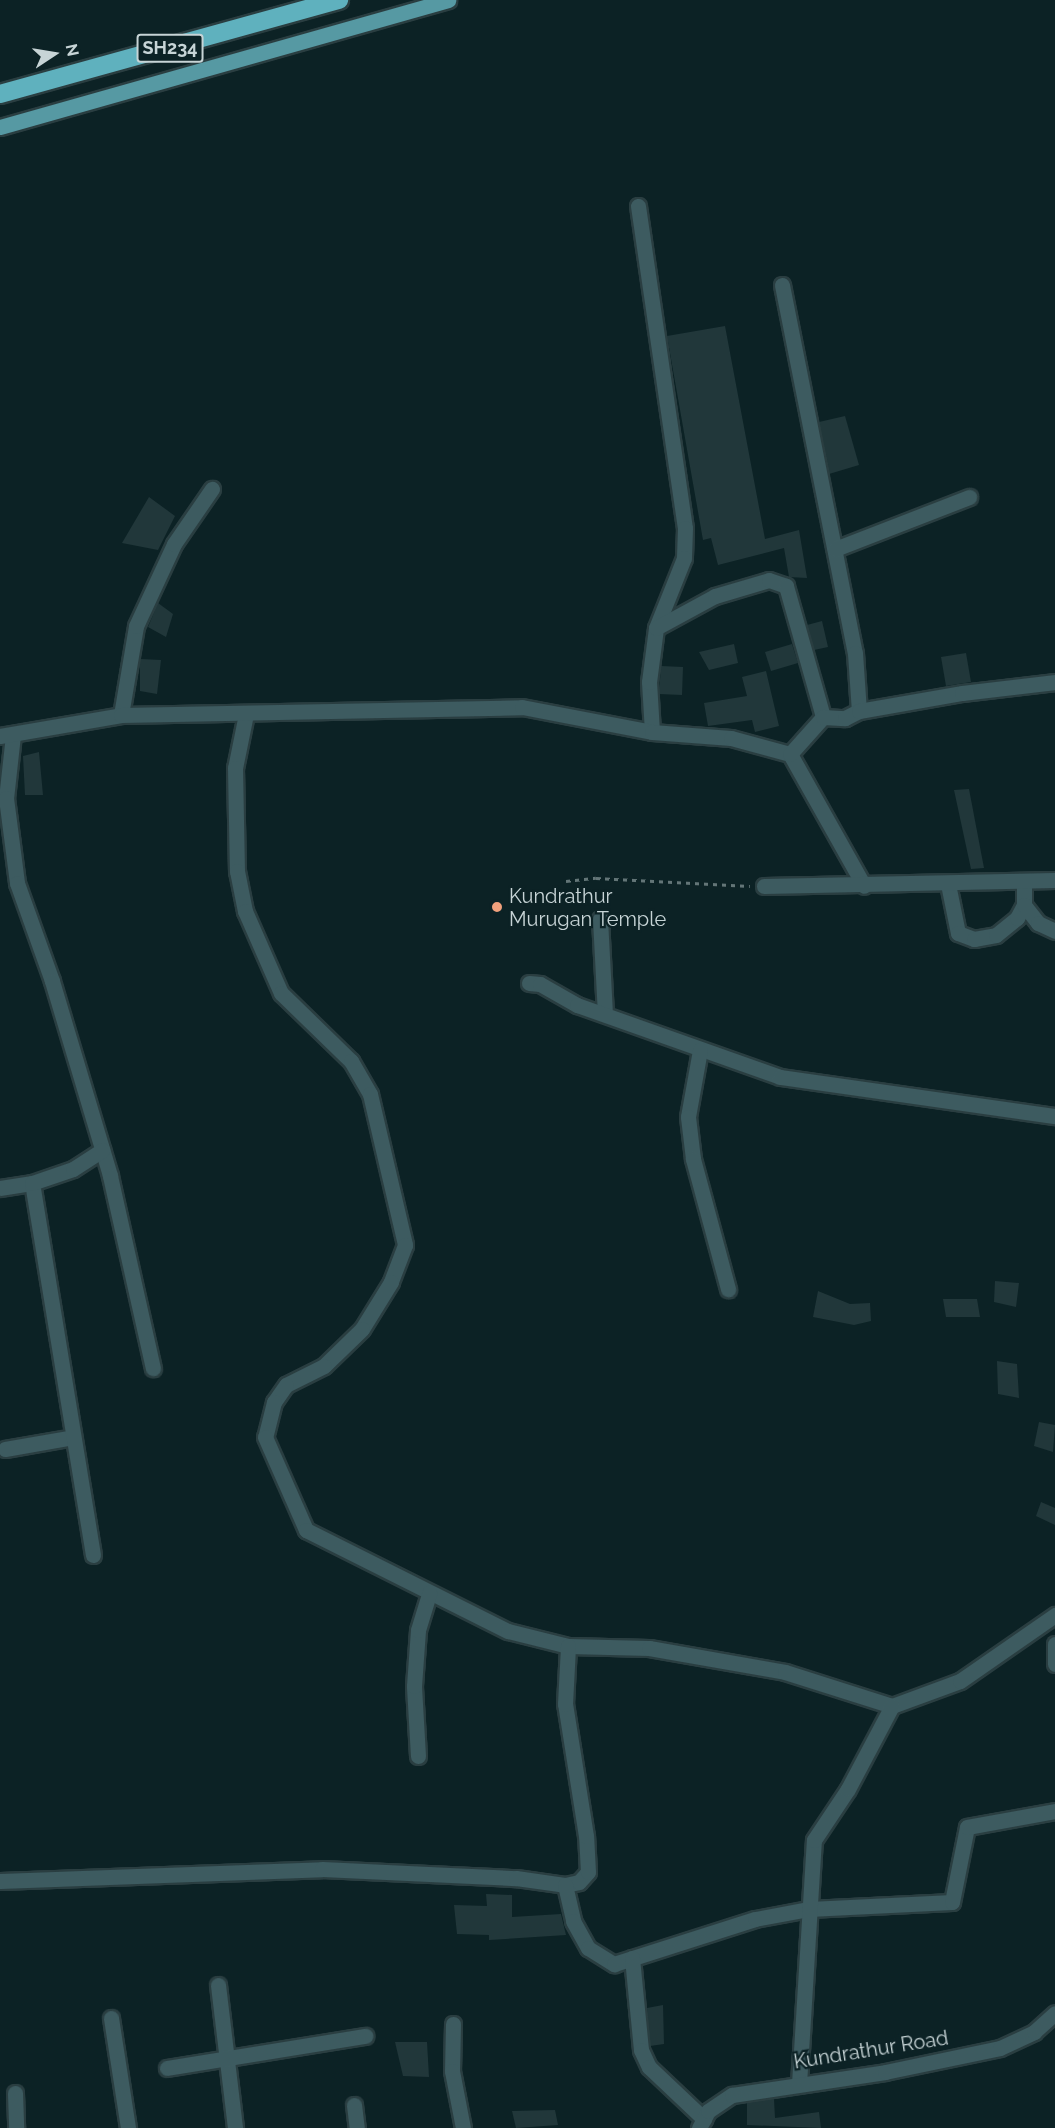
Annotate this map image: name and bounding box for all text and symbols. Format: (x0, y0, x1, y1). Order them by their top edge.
north arrow (24, 24, 84, 84)
road number: SH234 (136, 33, 204, 63)
text: N (62, 42, 83, 58)
place label: Kundrathur Murugan Temple (509, 884, 667, 931)
marker: Kundrathur Murugan Temple (490, 900, 504, 914)
street label: Kundrathur Road (792, 2026, 950, 2074)

